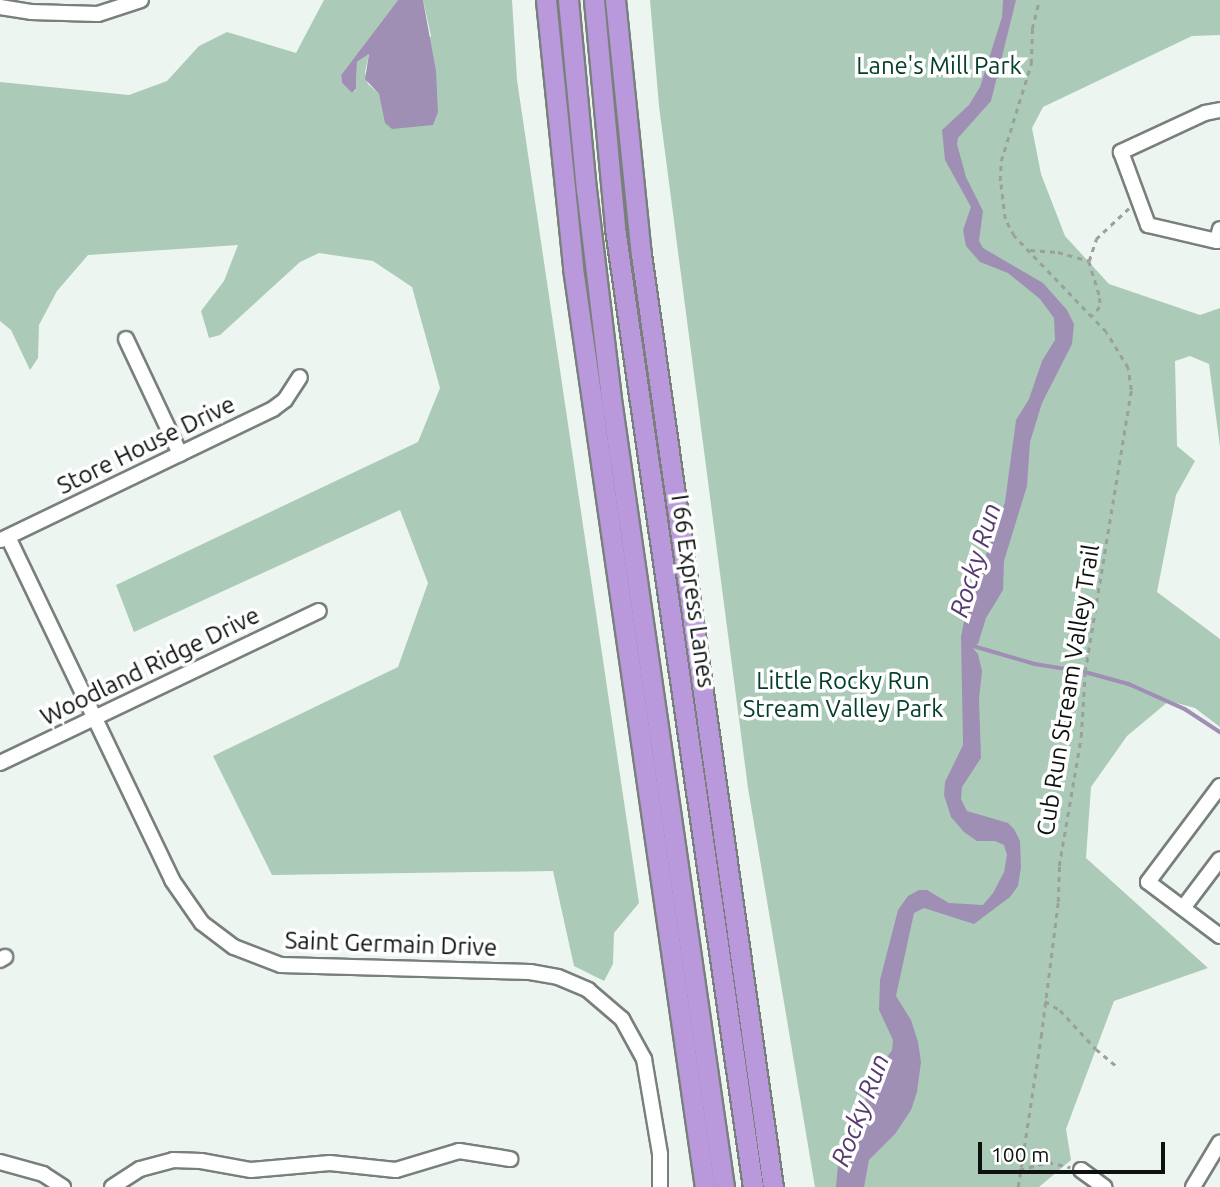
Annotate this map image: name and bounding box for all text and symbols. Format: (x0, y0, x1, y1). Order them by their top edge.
park label: Lane's Mill Park (856, 52, 1022, 80)
street label: Store House Drive (52, 389, 240, 501)
street label: I 66 Express Lanes (665, 493, 721, 689)
water label: Rocky Run (943, 499, 1007, 621)
street label: Cub Run Stream Valley Trail (1031, 542, 1105, 838)
street label: Woodland Ridge Drive (36, 600, 264, 732)
park label: Little Rocky Run Stream Valley Park (743, 667, 943, 723)
street label: Saint Germain Drive (284, 926, 498, 962)
water label: Rocky Run (824, 1049, 896, 1171)
scale bar (982, 1128, 1169, 1172)
text: 100 m (991, 1142, 1049, 1166)

